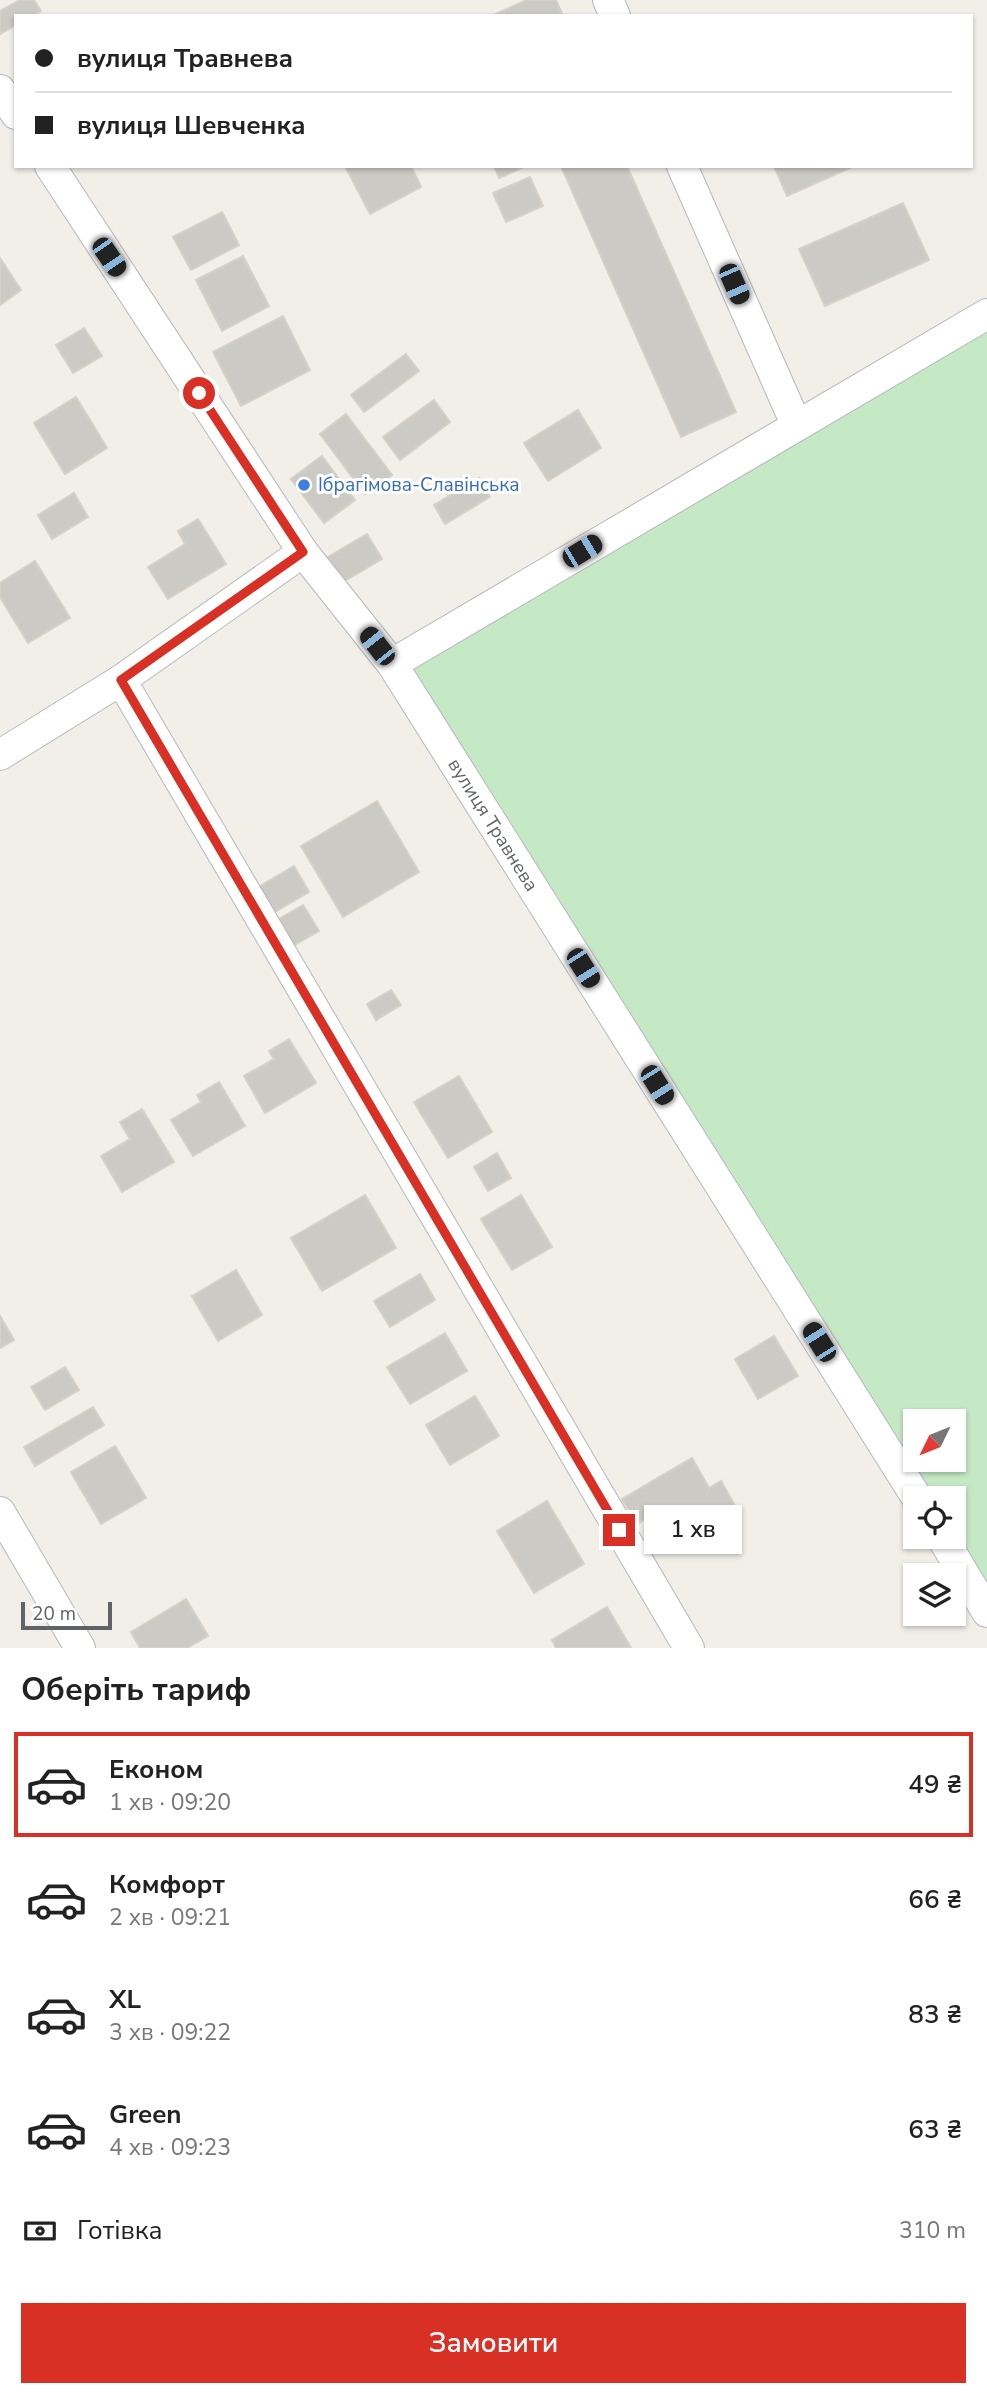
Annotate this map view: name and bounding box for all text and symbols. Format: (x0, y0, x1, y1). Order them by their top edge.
text: вулиця Травнева (77, 41, 293, 76)
text: вулиця Шевченка (77, 108, 306, 143)
car (89, 234, 130, 280)
car (716, 261, 753, 307)
route start (183, 377, 215, 409)
place label: Ібрагімова-Славінська (318, 472, 519, 498)
marker: Ібрагімова-Славінська (296, 477, 312, 493)
car (559, 531, 606, 571)
car (356, 623, 399, 669)
street label: вулиця Травнева (442, 754, 544, 896)
car (563, 945, 604, 991)
car (637, 1062, 678, 1108)
car (799, 1319, 840, 1365)
north arrow (903, 1409, 966, 1472)
map controls (903, 1409, 966, 1626)
button: locate (903, 1486, 966, 1549)
callout: 1 хв (644, 1506, 742, 1554)
route end (603, 1514, 635, 1546)
text: 1 хв (670, 1514, 716, 1545)
button: layers (903, 1563, 966, 1626)
scale bar (21, 1599, 112, 1631)
text: 20 m (32, 1601, 76, 1627)
text: Оберіть тариф (21, 1668, 251, 1711)
text: Економ (109, 1752, 203, 1787)
icon: car (25, 1753, 88, 1816)
text: 49 ₴ (908, 1767, 962, 1802)
text: 1 хв · 09:20 (109, 1787, 231, 1818)
text: Комфорт (109, 1867, 225, 1902)
icon: car (25, 1868, 88, 1931)
text: 66 ₴ (908, 1882, 962, 1917)
text: 2 хв · 09:21 (109, 1902, 231, 1933)
text: XL (109, 1982, 141, 2017)
icon: car (25, 1983, 88, 2046)
text: 83 ₴ (908, 1997, 962, 2032)
text: 3 хв · 09:22 (109, 2017, 231, 2048)
text: Green (109, 2097, 182, 2132)
icon: car (25, 2098, 88, 2161)
text: 63 ₴ (908, 2112, 962, 2147)
text: 4 хв · 09:23 (109, 2132, 231, 2163)
icon: cash (21, 2212, 59, 2250)
text: Готівка (77, 2213, 162, 2248)
text: 310 m (899, 2215, 966, 2246)
button: Замовити (21, 2303, 966, 2383)

